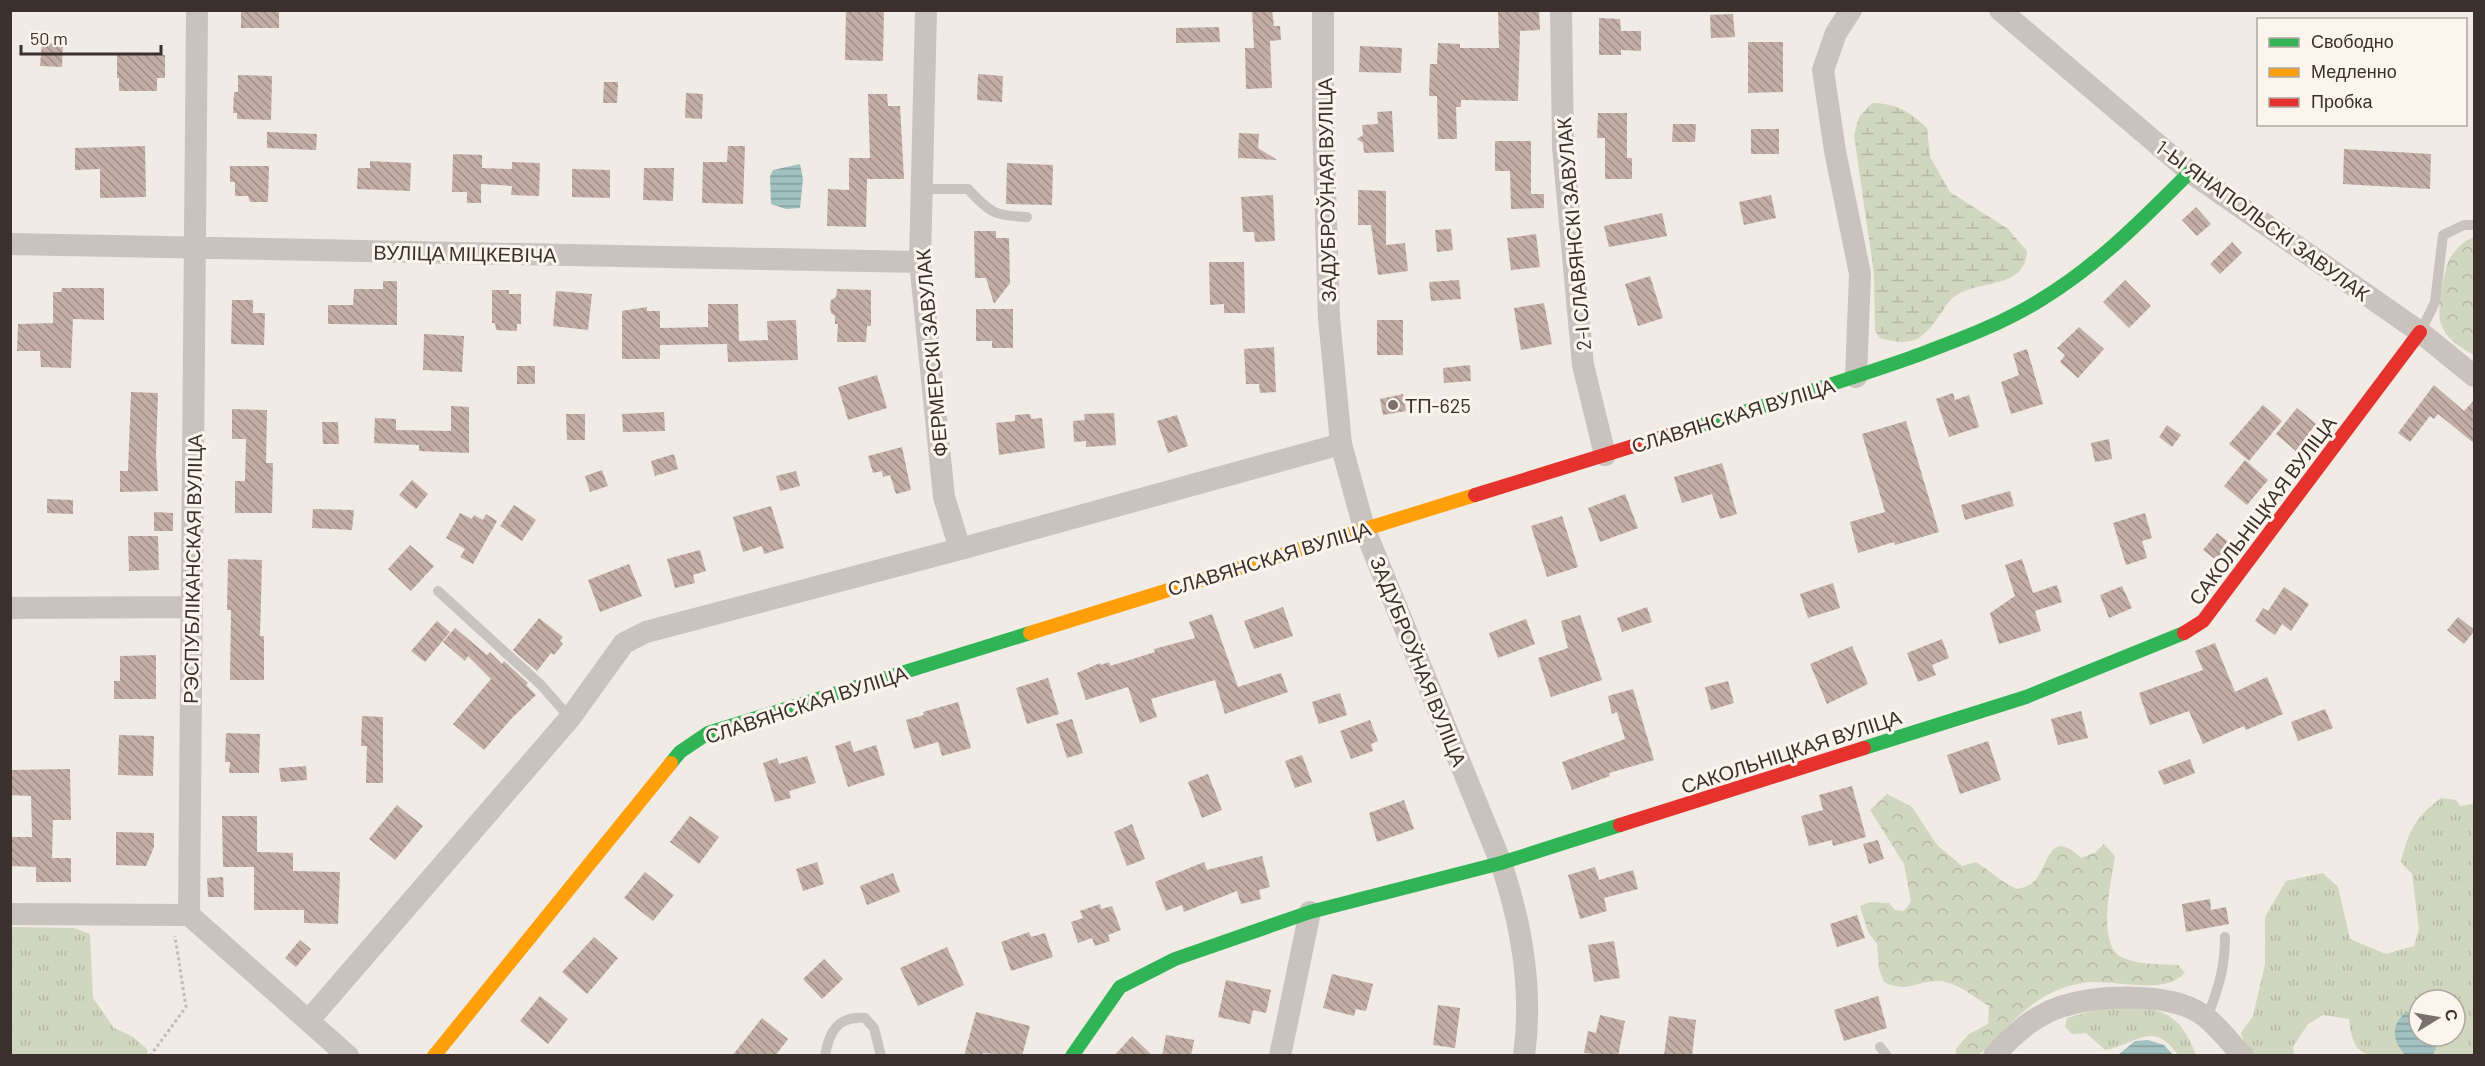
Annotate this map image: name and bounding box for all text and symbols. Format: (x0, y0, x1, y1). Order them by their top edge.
scale bar (21, 18, 160, 56)
legend (2257, 18, 2467, 126)
text: 50 m (30, 27, 68, 49)
text: Свободно (2311, 30, 2394, 52)
text: Медленно (2311, 60, 2397, 82)
street label: ЗАДУБРОЎНАЯ ВУЛІЦА (1312, 77, 1340, 302)
text: Пробка (2311, 90, 2374, 112)
street label: 2-І СЛАВЯНСКІ ЗАВУЛАК (1551, 116, 1595, 352)
street label: 1-Ы ЯНАПОЛЬСКІ ЗАВУЛАК (2152, 134, 2375, 306)
street label: ВУЛІЦА МІЦКЕВІЧА (373, 239, 557, 267)
street label: ФЕРМЕРСКІ ЗАВУЛАК (910, 248, 952, 458)
street label: СЛАВЯНСКАЯ ВУЛІЦА (1628, 372, 1838, 457)
place label: ТП-625 (1405, 393, 1471, 417)
marker: ТП-625 (1386, 398, 1400, 412)
street label: САКОЛЬНІЦКАЯ ВУЛІЦА (2183, 410, 2341, 609)
street label: РЭСПУБЛІКАНСКАЯ ВУЛІЦА (178, 433, 206, 704)
street label: СЛАВЯНСКАЯ ВУЛІЦА (1164, 515, 1374, 600)
street label: ЗАДУБРОЎНАЯ ВУЛІЦА (1366, 552, 1472, 770)
street label: СЛАВЯНСКАЯ ВУЛІЦА (702, 660, 911, 748)
street label: САКОЛЬНІЦКАЯ ВУЛІЦА (1678, 704, 1905, 798)
north arrow (2407, 988, 2467, 1048)
text: С (2442, 1008, 2463, 1023)

